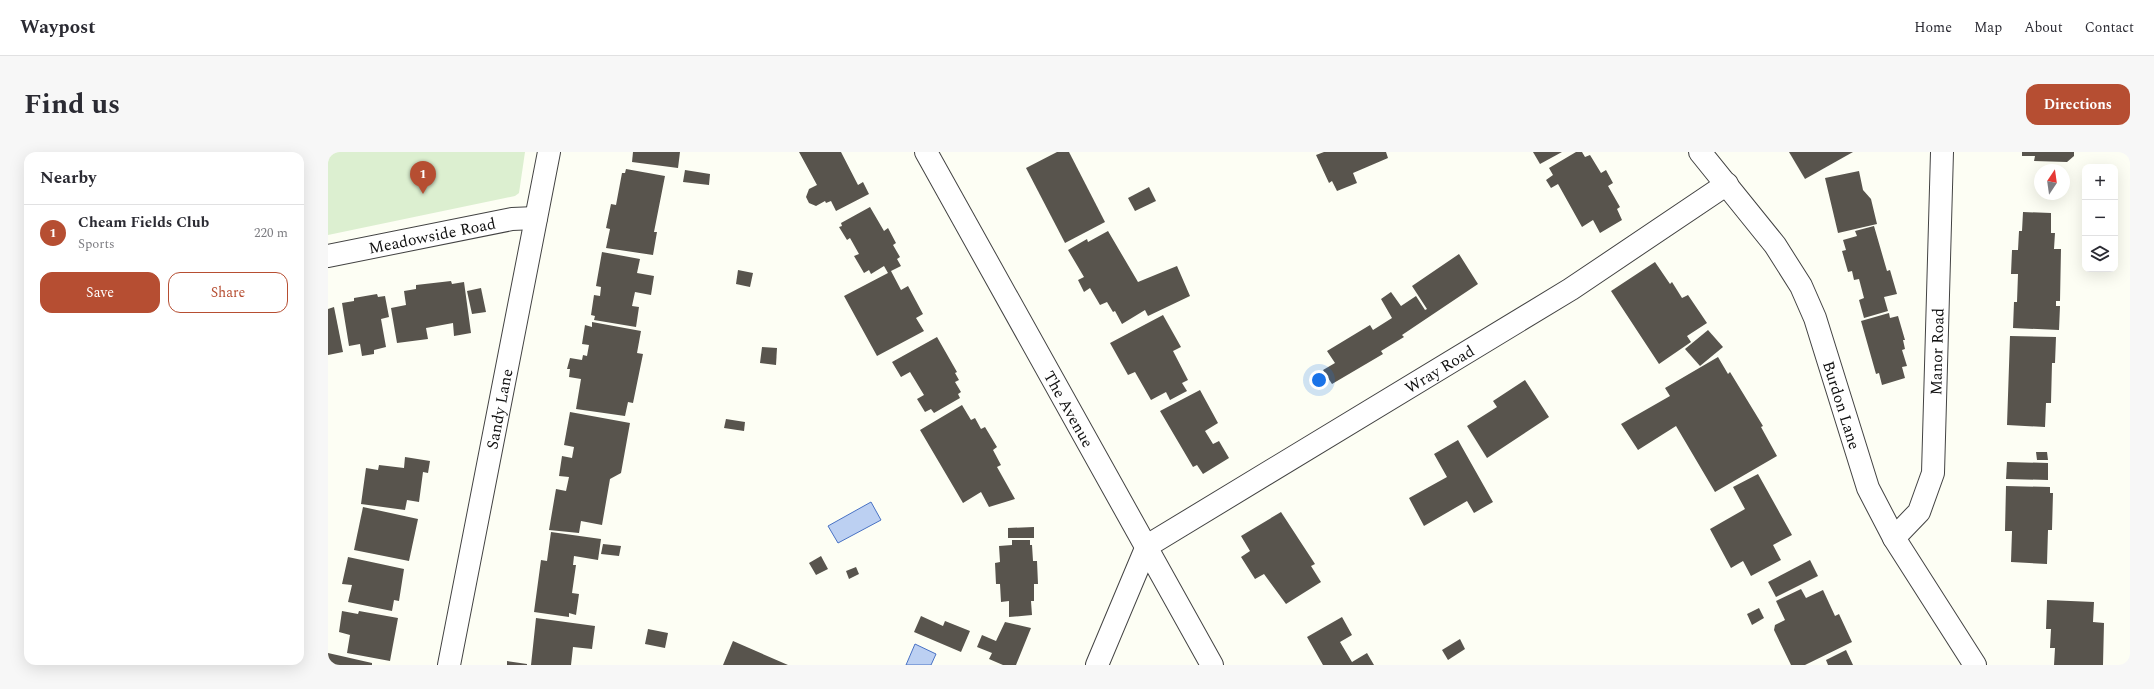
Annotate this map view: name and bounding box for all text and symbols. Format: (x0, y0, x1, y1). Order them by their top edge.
text: Waypost (20, 13, 96, 42)
text: Home (1914, 17, 1952, 38)
text: Map (1974, 17, 2002, 38)
text: About (2024, 17, 2063, 38)
text: Contact (2085, 17, 2134, 38)
text: Find us (24, 83, 120, 126)
button: Directions (2026, 84, 2130, 125)
pin: 1 (410, 161, 436, 194)
north arrow (2034, 164, 2070, 200)
map controls (2082, 164, 2118, 272)
button: + (2082, 164, 2118, 200)
text: Nearby (40, 165, 96, 191)
button: − (2082, 200, 2118, 236)
text: Cheam Fields Club (78, 211, 209, 234)
street label: Meadowside Road (366, 212, 498, 261)
text: 1 (49, 223, 57, 243)
text: 220 m (254, 223, 288, 243)
text: Sports (78, 234, 115, 254)
button: layers (2082, 236, 2118, 272)
button: Save (40, 272, 160, 313)
button: Share (168, 272, 288, 313)
street label: Manor Road (1924, 307, 1951, 396)
street label: Wray Road (1401, 339, 1479, 400)
street label: Burdon Lane (1816, 358, 1866, 453)
street label: The Avenue (1037, 366, 1099, 452)
street label: Sandy Lane (480, 367, 520, 451)
your location (1309, 370, 1329, 390)

